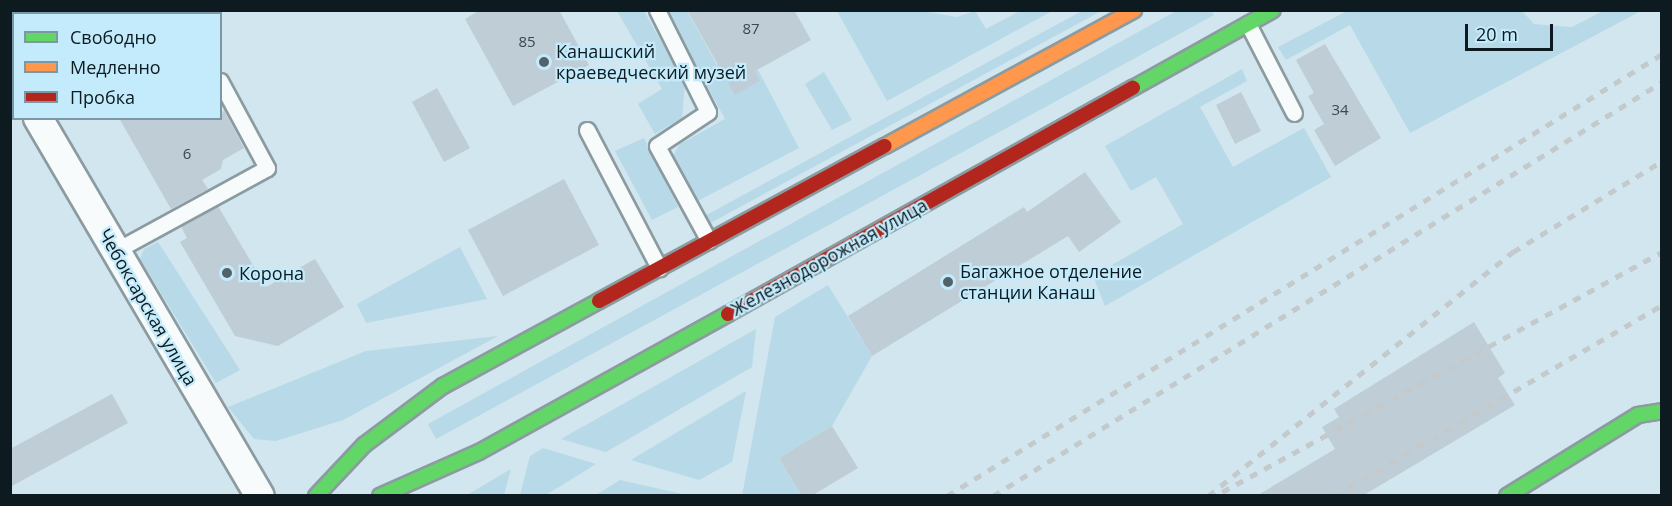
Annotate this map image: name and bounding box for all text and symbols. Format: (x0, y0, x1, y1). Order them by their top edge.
legend (12, 12, 222, 120)
scale bar (1468, 12, 1556, 50)
house number: 87 (742, 20, 760, 38)
text: 20 m (1476, 22, 1518, 46)
text: Свободно (70, 25, 157, 49)
house number: 85 (518, 33, 536, 51)
place label: Канашский краеведческий музей (556, 41, 746, 84)
text: Медленно (70, 55, 161, 79)
marker: Канашский краеведческий музей (537, 55, 551, 69)
text: Пробка (70, 85, 135, 109)
house number: 34 (1331, 101, 1349, 119)
house number: 6 (183, 145, 191, 163)
street label: Железнодорожная улица (727, 194, 931, 320)
street label: Чебоксарская улица (94, 225, 202, 389)
place label: Багажное отделение станции Канаш (960, 261, 1142, 304)
place label: Корона (239, 262, 304, 284)
marker: Корона (220, 266, 234, 280)
marker: Багажное отделение станции Канаш (941, 275, 955, 289)

